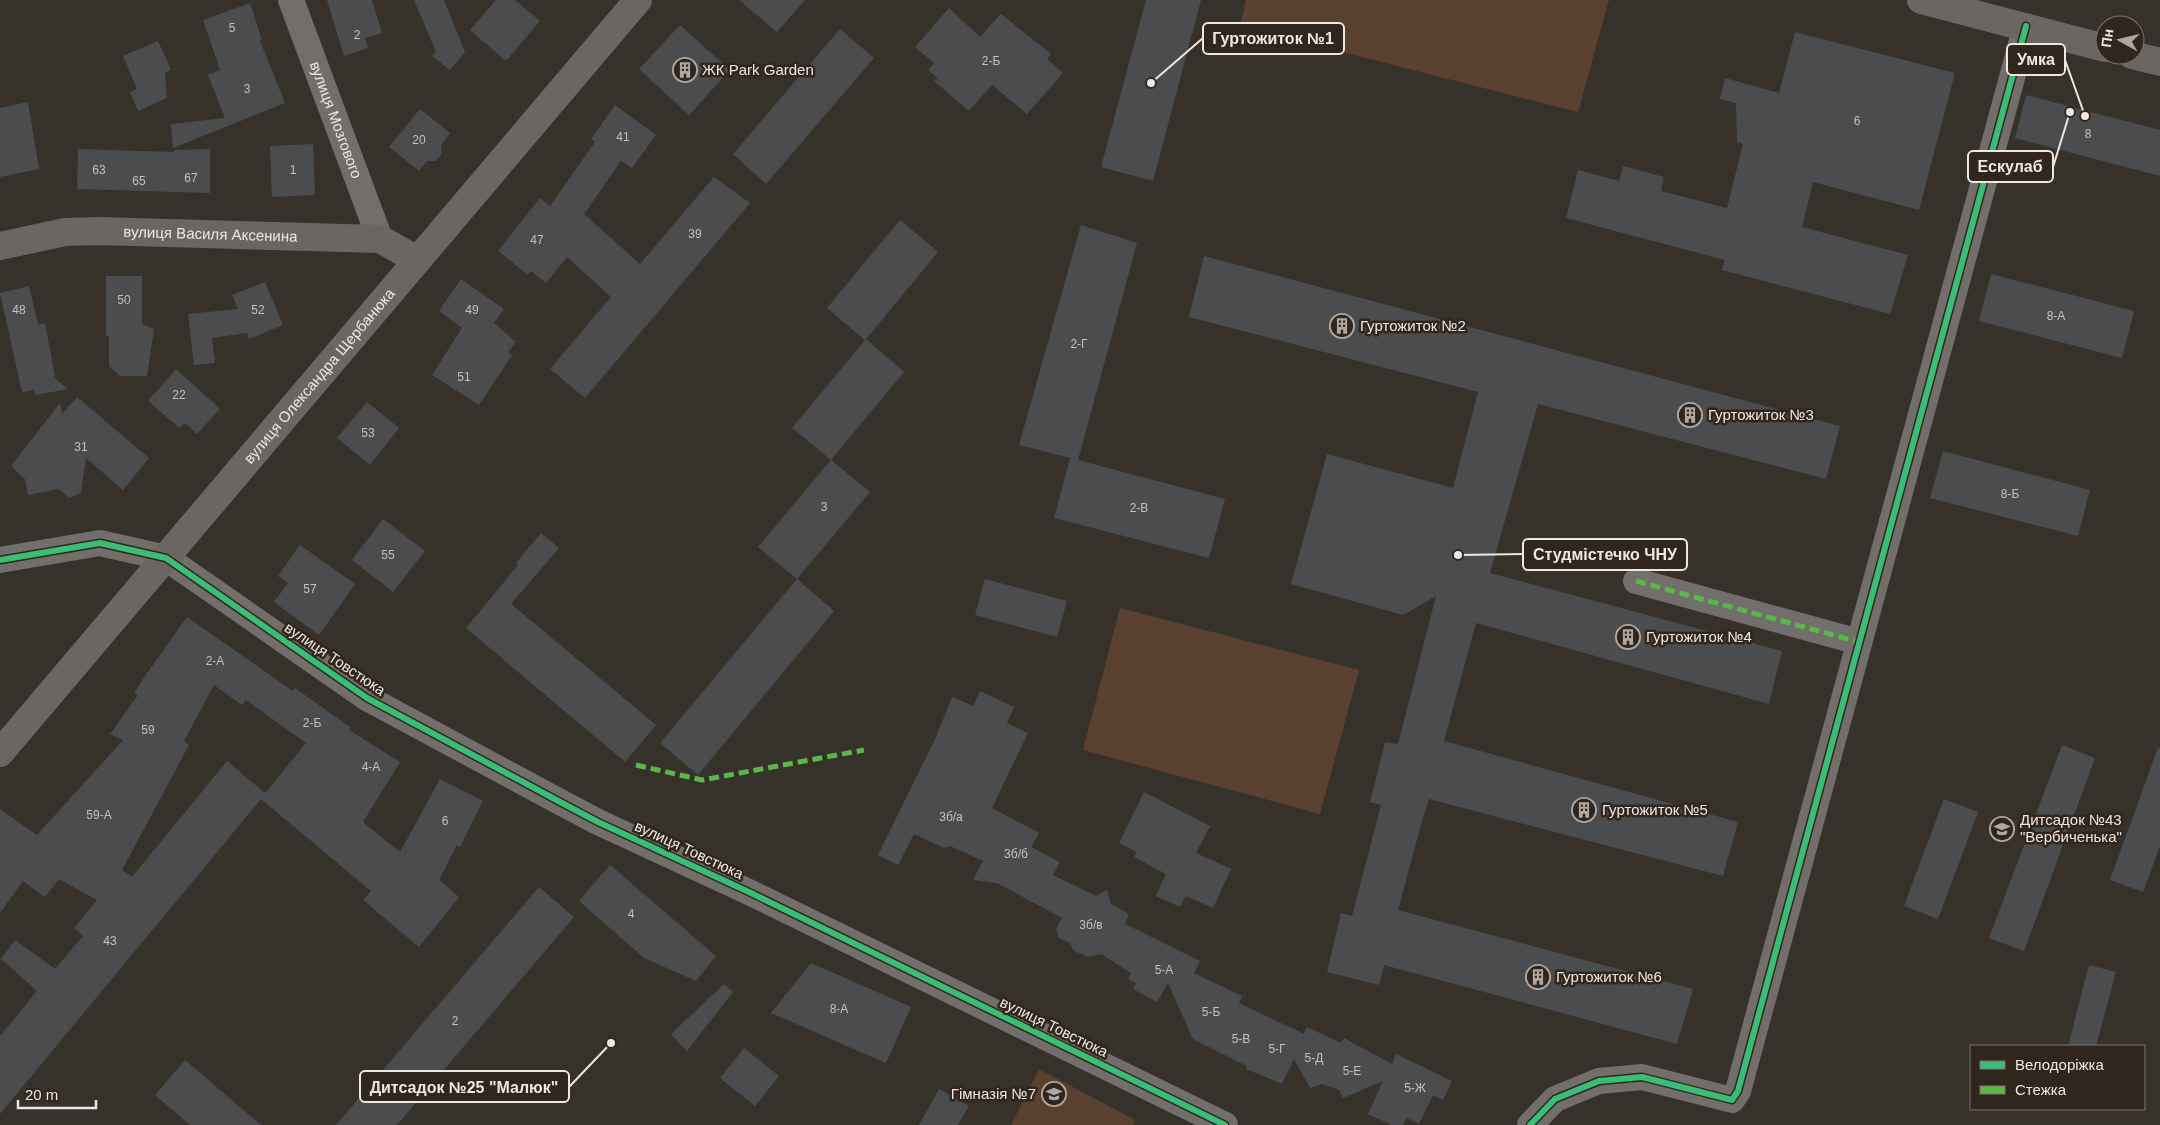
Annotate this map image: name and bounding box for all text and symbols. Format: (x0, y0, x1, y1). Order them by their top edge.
north arrow (2095, 15, 2145, 65)
house number: 5 (229, 21, 236, 35)
callout: Гуртожиток №1 (1203, 23, 1344, 54)
house number: 2 (354, 28, 361, 42)
text: Пн (2098, 28, 2116, 48)
text: Гуртожиток №1 (1212, 30, 1334, 47)
callout: Умка (2007, 44, 2065, 75)
text: Умка (2017, 51, 2055, 68)
house number: 2-Б (982, 54, 1000, 68)
building icon: ЖК Park Garden (672, 57, 698, 83)
street label: вулиця Мозгового (307, 59, 366, 181)
place label: ЖК Park Garden (702, 61, 814, 78)
house number: 3 (244, 82, 251, 96)
house number: 6 (1854, 114, 1861, 128)
house number: 8 (2085, 127, 2092, 141)
house number: 41 (616, 130, 630, 144)
house number: 20 (412, 133, 426, 147)
callout: Ескулаб (1968, 151, 2053, 182)
text: Ескулаб (1977, 158, 2043, 175)
house number: 63 (92, 163, 106, 177)
house number: 1 (290, 163, 297, 177)
house number: 67 (184, 171, 198, 185)
house number: 65 (132, 174, 146, 188)
street label: вулиця Василя Аксенина (123, 223, 298, 245)
house number: 39 (688, 227, 702, 241)
house number: 47 (530, 233, 544, 247)
street label: вулиця Олександра Щербанюка (240, 284, 398, 467)
house number: 50 (117, 293, 131, 307)
house number: 48 (12, 303, 26, 317)
house number: 52 (251, 303, 265, 317)
house number: 49 (465, 303, 479, 317)
house number: 8-А (2047, 309, 2065, 323)
building icon: Гуртожиток №2 (1329, 313, 1355, 339)
place label: Гуртожиток №2 (1360, 317, 1466, 334)
house number: 2-Г (1070, 337, 1088, 351)
house number: 51 (457, 370, 471, 384)
house number: 22 (172, 388, 186, 402)
building icon: Гуртожиток №3 (1677, 402, 1703, 428)
place label: Гуртожиток №3 (1708, 406, 1814, 423)
house number: 53 (361, 426, 375, 440)
house number: 31 (74, 440, 88, 454)
house number: 8-Б (2001, 487, 2019, 501)
house number: 3 (821, 500, 828, 514)
house number: 2-В (1130, 501, 1148, 515)
callout: Студмістечко ЧНУ (1523, 539, 1687, 570)
text: Студмістечко ЧНУ (1533, 546, 1678, 563)
house number: 55 (381, 548, 395, 562)
house number: 57 (303, 582, 317, 596)
street label: вулиця Товстюка (282, 619, 389, 699)
building icon: Гуртожиток №4 (1615, 624, 1641, 650)
place label: Гуртожиток №4 (1646, 628, 1752, 645)
house number: 2-А (206, 654, 224, 668)
house number: 2-Б (303, 716, 321, 730)
house number: 59 (141, 723, 155, 737)
house number: 4-А (362, 760, 380, 774)
building icon: Гуртожиток №5 (1571, 797, 1597, 823)
place label: Гуртожиток №5 (1602, 801, 1708, 818)
house number: 59-А (86, 808, 112, 822)
house number: 3б/а (939, 810, 963, 824)
place label: Дитсадок №43 "Вербиченька" (2020, 811, 2122, 845)
house number: 6 (442, 814, 449, 828)
school or university icon: Дитсадок №43 "Вербиченька" (1989, 816, 2015, 842)
street label: вулиця Товстюка (632, 817, 747, 882)
house number: 3б/б (1004, 847, 1028, 861)
house number: 4 (628, 907, 635, 921)
house number: 3б/в (1079, 918, 1103, 932)
house number: 43 (103, 934, 117, 948)
house number: 5-А (1155, 963, 1173, 977)
building icon: Гуртожиток №6 (1525, 964, 1551, 990)
place label: Гуртожиток №6 (1556, 968, 1662, 985)
street label: вулиця Товстюка (998, 993, 1111, 1060)
house number: 8-А (830, 1002, 848, 1016)
house number: 5-Б (1202, 1005, 1220, 1019)
house number: 2 (452, 1014, 459, 1028)
house number: 5-В (1232, 1032, 1250, 1046)
house number: 5-Г (1268, 1042, 1286, 1056)
legend (1970, 1045, 2145, 1110)
house number: 5-Д (1305, 1051, 1323, 1065)
text: Велодоріжка (2015, 1056, 2104, 1073)
house number: 5-Е (1343, 1064, 1361, 1078)
callout: Дитсадок №25 "Малюк" (360, 1071, 569, 1102)
scale bar (18, 1078, 95, 1110)
text: Дитсадок №25 "Малюк" (370, 1079, 558, 1096)
school or university icon: Гімназія №7 (1041, 1081, 1067, 1107)
house number: 5-Ж (1404, 1081, 1426, 1095)
text: Стежка (2015, 1081, 2067, 1098)
place label: Гімназія №7 (951, 1085, 1036, 1102)
text: 20 m (25, 1086, 58, 1103)

